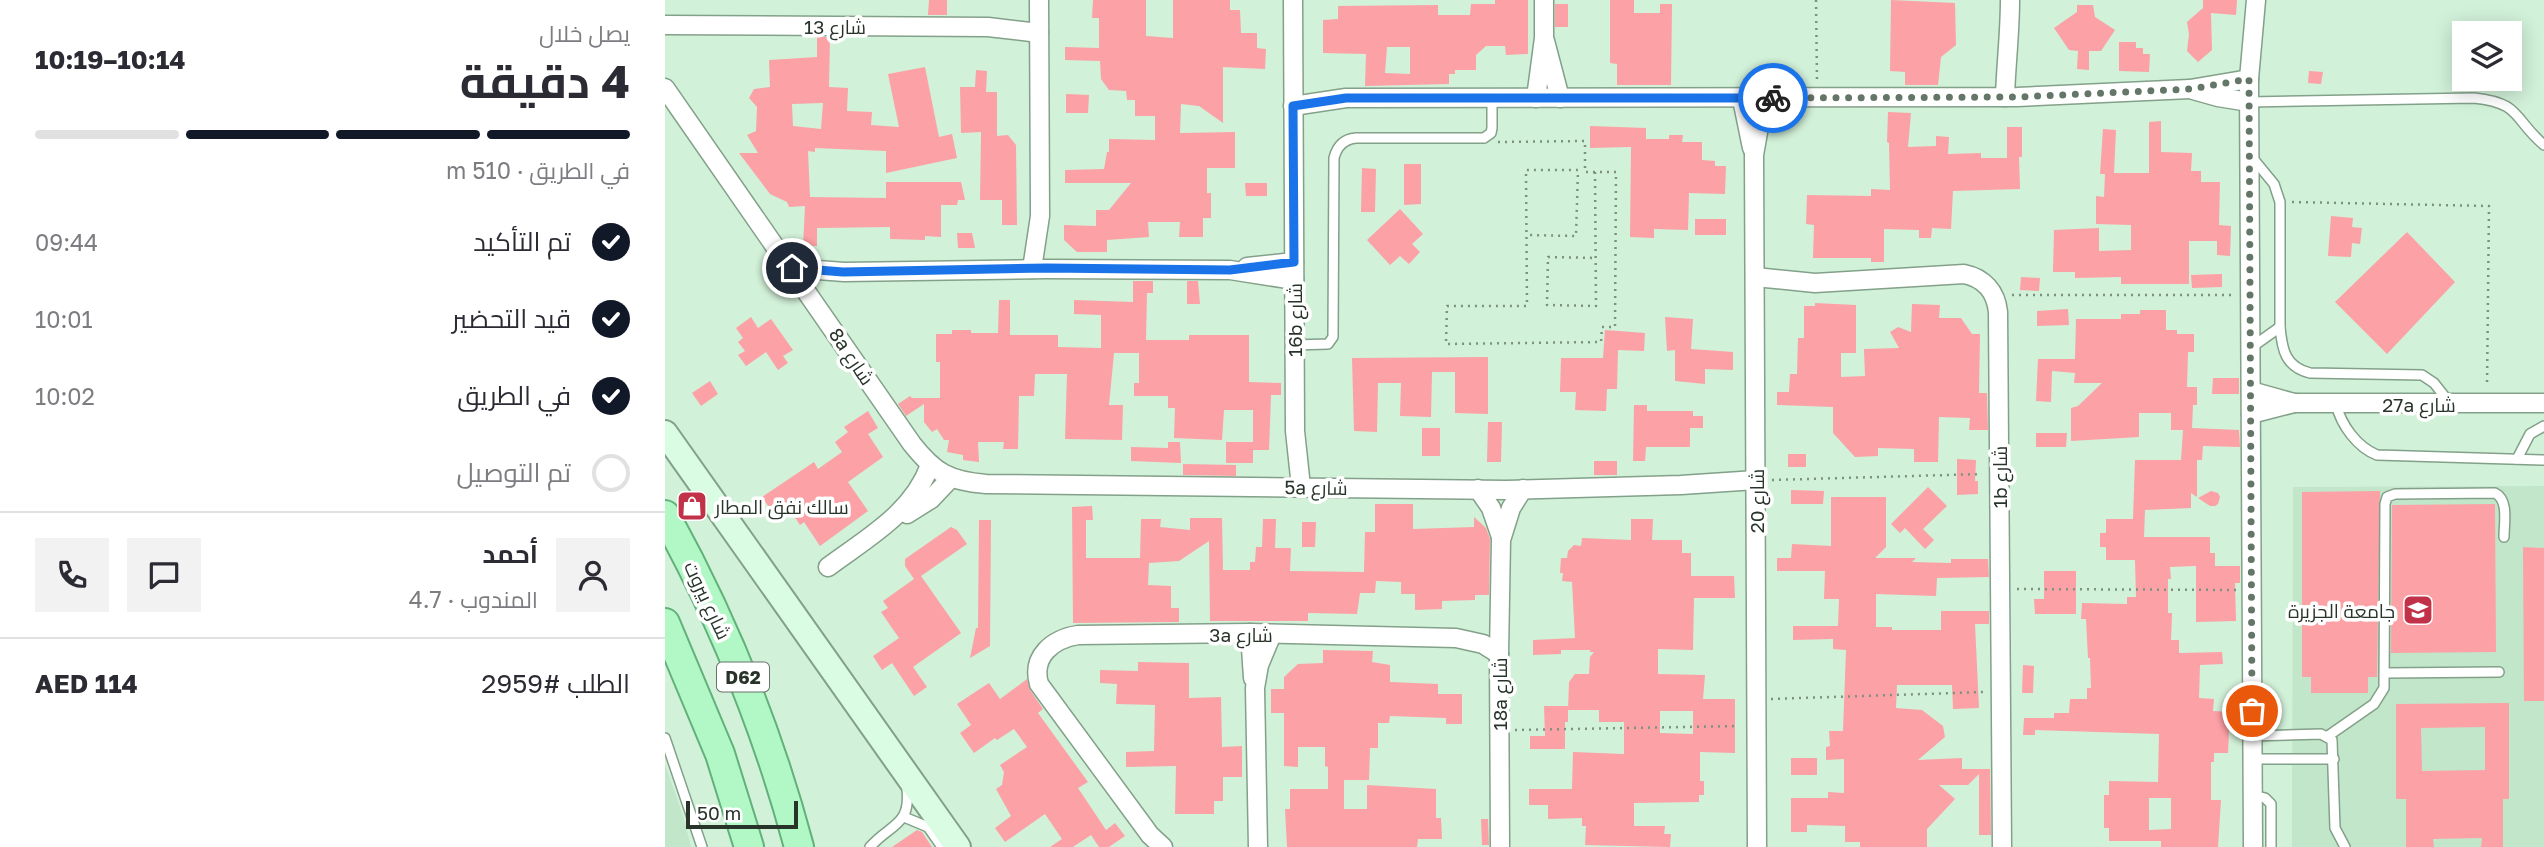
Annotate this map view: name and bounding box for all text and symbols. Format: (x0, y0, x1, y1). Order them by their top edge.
street label: شارع 13 (804, 15, 866, 41)
text: يصل خلال (539, 19, 630, 47)
map controls (2452, 21, 2522, 91)
button: layers (2452, 21, 2522, 91)
text: 10:14–10:19 (35, 44, 186, 75)
text: 4 دقيقة (460, 53, 630, 108)
courier (1738, 63, 1808, 133)
icon: bike (1754, 79, 1792, 117)
text: في الطريق · 510 m (446, 156, 630, 184)
icon: check (592, 223, 630, 261)
text: تم التأكيد (473, 226, 571, 257)
text: 09:44 (35, 228, 98, 256)
pin (762, 238, 822, 298)
icon: home (773, 249, 811, 287)
street label: 16b شارع (1283, 283, 1309, 357)
icon: check (592, 300, 630, 338)
text: قيد التحضير (452, 303, 571, 334)
text: 10:01 (35, 305, 93, 333)
street label: 8a شارع (822, 323, 879, 391)
icon: check (592, 377, 630, 415)
text: في الطريق (457, 380, 571, 411)
text: 10:02 (35, 382, 95, 410)
street label: 27a شارع (2382, 393, 2456, 419)
street label: 1b شارع (1988, 446, 2014, 508)
text: تم التوصيل (456, 457, 571, 488)
street label: شارع 20 (1745, 469, 1771, 533)
street label: 5a شارع (1284, 475, 1348, 502)
shop icon: سالك نفق المطار (675, 489, 709, 523)
place label: سالك نفق المطار (714, 495, 849, 520)
button: phone (35, 538, 109, 612)
button: chat (127, 538, 201, 612)
text: أحمد (482, 538, 538, 569)
button: person (556, 538, 630, 612)
street label: شارع بيروت (677, 557, 736, 644)
text: المندوب · 4.7 (409, 585, 538, 613)
school or university icon: جامعة الجزيرة (2401, 593, 2435, 627)
place label: جامعة الجزيرة (2288, 599, 2395, 623)
street label: 3a شارع (1209, 623, 1273, 649)
street label: 18a شارع (1488, 657, 1514, 731)
road number: D62 (717, 662, 769, 692)
text: AED 114 (35, 668, 138, 699)
text: الطلب #2959 (481, 668, 630, 699)
pin (2222, 681, 2282, 741)
icon: bag (2233, 692, 2271, 730)
scale bar (686, 798, 798, 830)
text: 50 m (697, 801, 741, 824)

